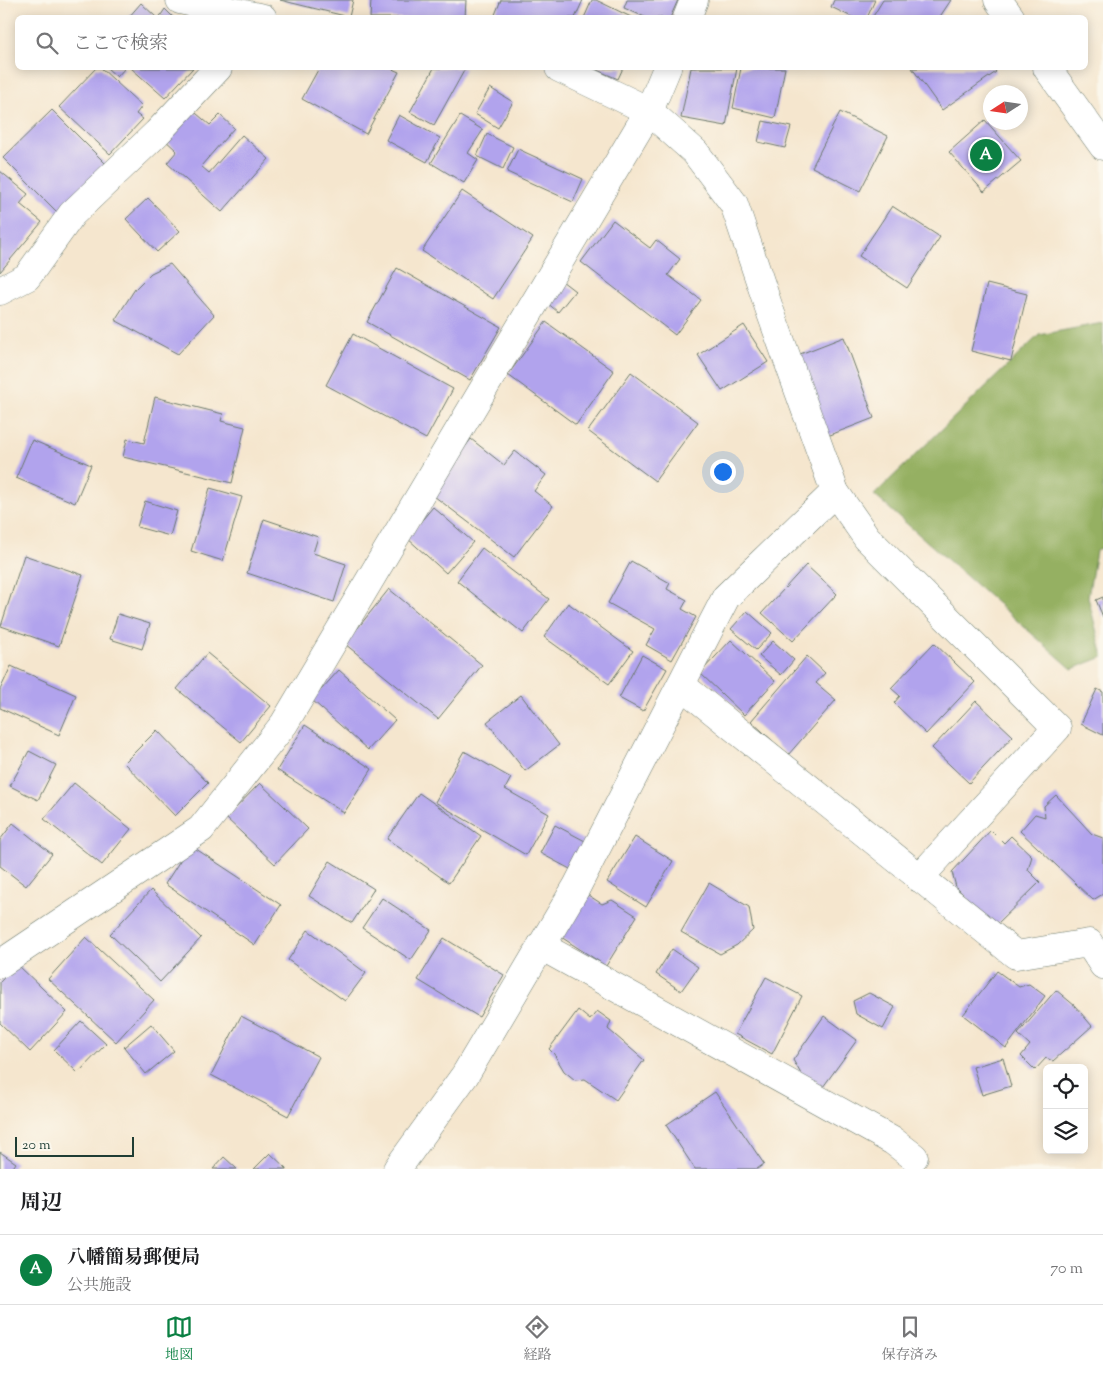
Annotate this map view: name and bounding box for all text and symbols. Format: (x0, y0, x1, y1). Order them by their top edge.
search box (15, 15, 1088, 70)
icon: search (33, 29, 61, 57)
text: ここで検索 (73, 31, 168, 58)
north arrow (983, 85, 1028, 130)
pin: A (970, 136, 1002, 174)
your location (710, 459, 736, 485)
map controls (1043, 1064, 1088, 1154)
button: locate (1043, 1064, 1088, 1109)
button: layers (1043, 1109, 1088, 1154)
scale bar (15, 1134, 134, 1157)
text: 20 m (22, 1136, 51, 1156)
text: 周辺 (20, 1189, 62, 1219)
text: 八幡簡易郵便局 (67, 1245, 200, 1272)
text: A (30, 1258, 43, 1281)
text: 70 m (1050, 1258, 1083, 1281)
text: 公共施設 (67, 1275, 131, 1298)
tab: 地図 (165, 1313, 193, 1366)
tab: 経路 (523, 1313, 551, 1366)
tab: 保存済み (882, 1313, 938, 1366)

